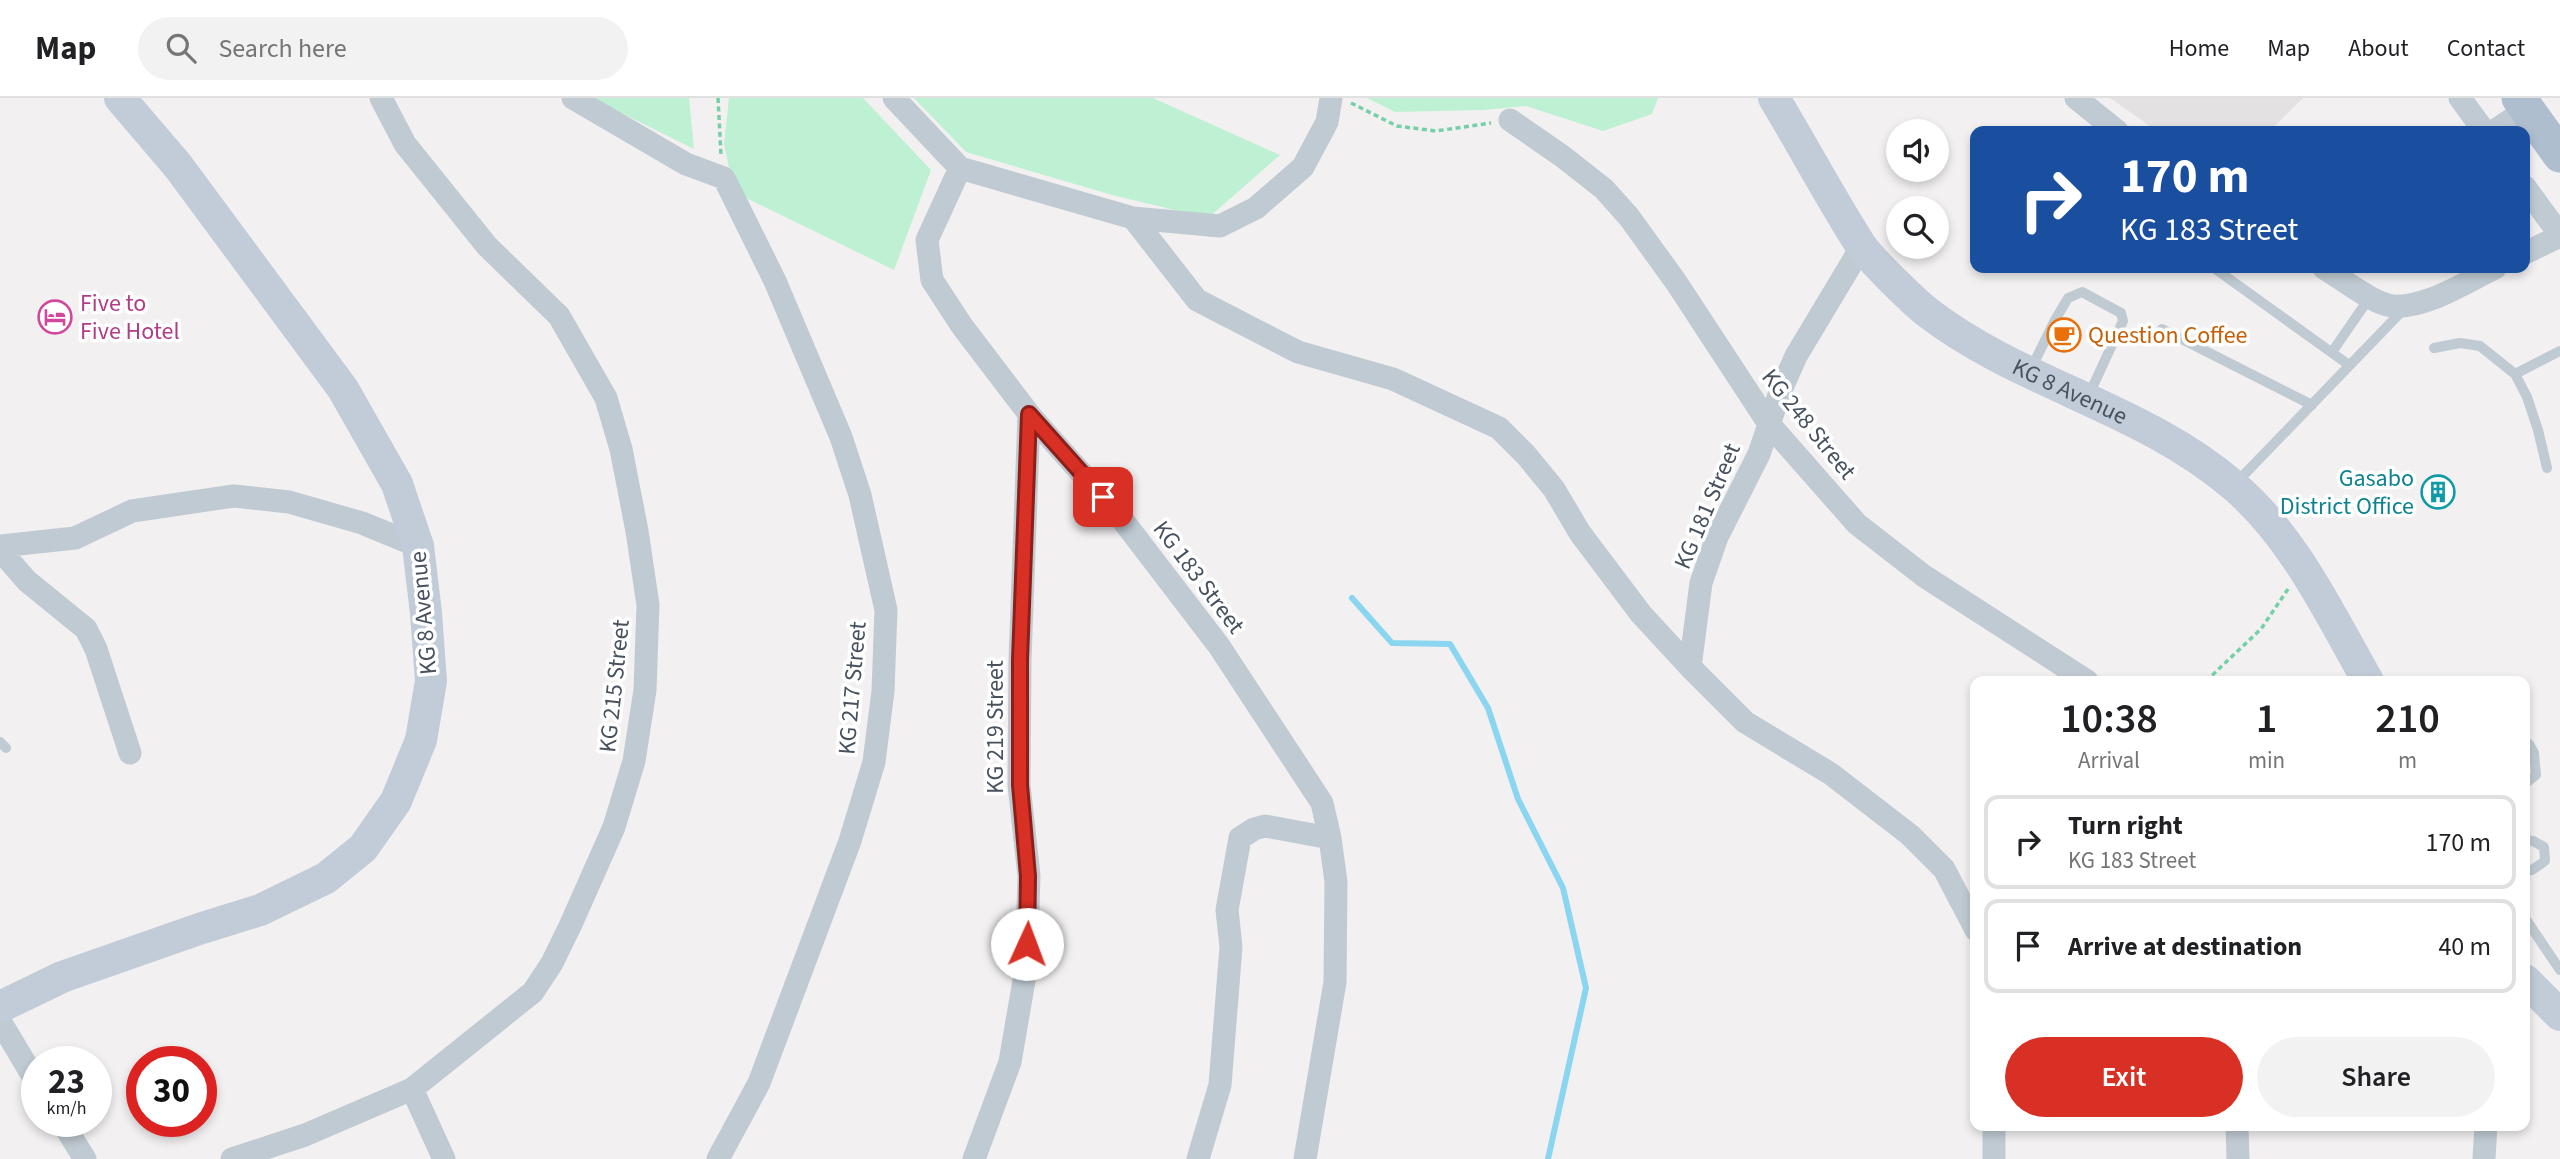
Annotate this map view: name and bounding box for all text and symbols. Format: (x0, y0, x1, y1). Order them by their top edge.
search box (138, 17, 628, 80)
text: Map (35, 25, 96, 72)
icon: search (162, 29, 200, 67)
text: Search here (218, 30, 347, 67)
text: Home (2169, 31, 2229, 66)
text: Map (2267, 31, 2310, 66)
text: About (2348, 31, 2409, 66)
text: Contact (2447, 31, 2525, 66)
map controls (1886, 119, 1949, 259)
button: sound (1886, 119, 1949, 182)
text: 170 m (2120, 142, 2249, 212)
icon: right (2005, 154, 2096, 245)
button: search (1886, 196, 1949, 259)
text: KG 183 Street (2120, 207, 2298, 253)
place label: Five to Five Hotel (80, 286, 180, 349)
hotel icon: Five to Five Hotel (36, 298, 74, 336)
cafe icon: Question Coffee (2045, 316, 2083, 354)
place label: Question Coffee (2088, 318, 2248, 353)
street label: KG 8 Avenue (2006, 350, 2133, 434)
street label: KG 248 Street (1753, 361, 1864, 487)
street label: KG 181 Street (1665, 438, 1750, 575)
place label: Gasabo District Office (2280, 461, 2414, 524)
pin (1073, 467, 1133, 527)
building icon: Gasabo District Office (2419, 473, 2457, 511)
icon: arrive (1084, 478, 1122, 516)
street label: KG 183 Street (1144, 513, 1253, 641)
street label: KG 8 Avenue (401, 550, 446, 676)
street label: KG 215 Street (590, 618, 639, 754)
street label: KG 217 Street (829, 620, 876, 756)
street label: KG 219 Street (978, 660, 1013, 794)
text: 10:38 (2060, 689, 2158, 749)
text: 1 (2256, 689, 2277, 749)
text: 210 (2375, 689, 2440, 749)
text: Arrival (2078, 744, 2140, 777)
text: min (2248, 744, 2285, 777)
text: m (2398, 744, 2417, 777)
text: Turn right (2068, 807, 2183, 844)
icon: right (2009, 823, 2047, 861)
text: 170 m (2425, 824, 2491, 861)
text: KG 183 Street (2068, 844, 2196, 877)
position arrow (990, 907, 1064, 981)
icon: arrive (2009, 927, 2047, 965)
text: Arrive at destination (2068, 928, 2302, 965)
text: 40 m (2438, 928, 2491, 965)
button: Exit (2005, 1037, 2243, 1117)
button: Share (2257, 1037, 2495, 1117)
speed limit sign: 30 (126, 1046, 217, 1137)
text: 23 (48, 1057, 85, 1107)
text: km/h (47, 1096, 86, 1121)

